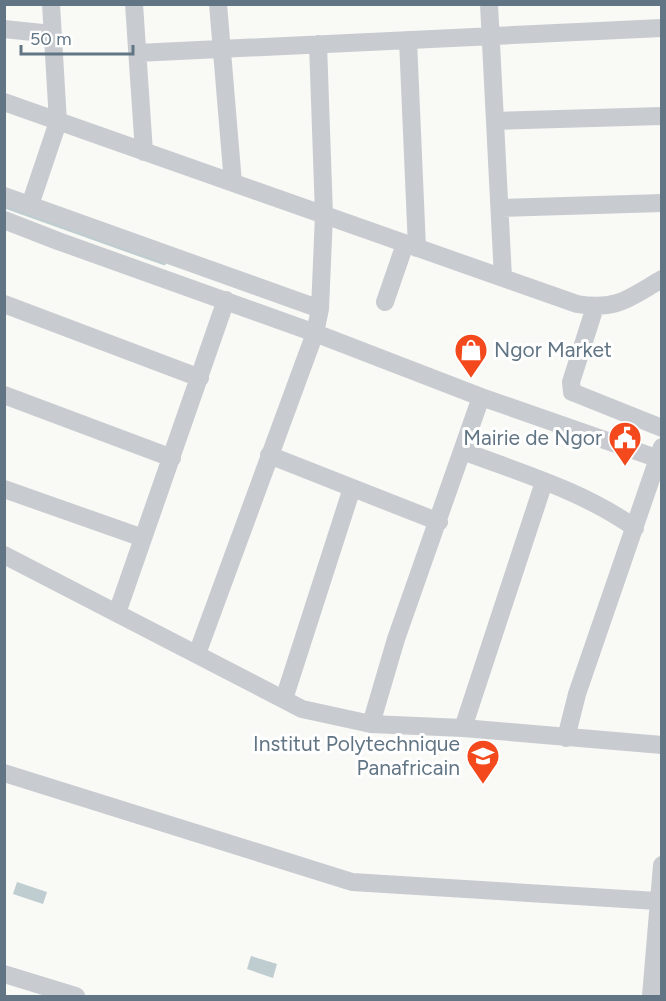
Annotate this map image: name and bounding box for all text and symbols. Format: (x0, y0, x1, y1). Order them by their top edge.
scale bar (21, 18, 134, 56)
text: 50 m (30, 28, 72, 50)
shop icon: Ngor Market (453, 332, 489, 379)
place label: Ngor Market (494, 337, 612, 362)
public building icon: Mairie de Ngor (607, 420, 643, 467)
place label: Mairie de Ngor (463, 425, 602, 450)
place label: Institut Polytechnique Panafricain (253, 731, 460, 780)
school or university icon: Institut Polytechnique Panafricain (465, 738, 501, 785)

